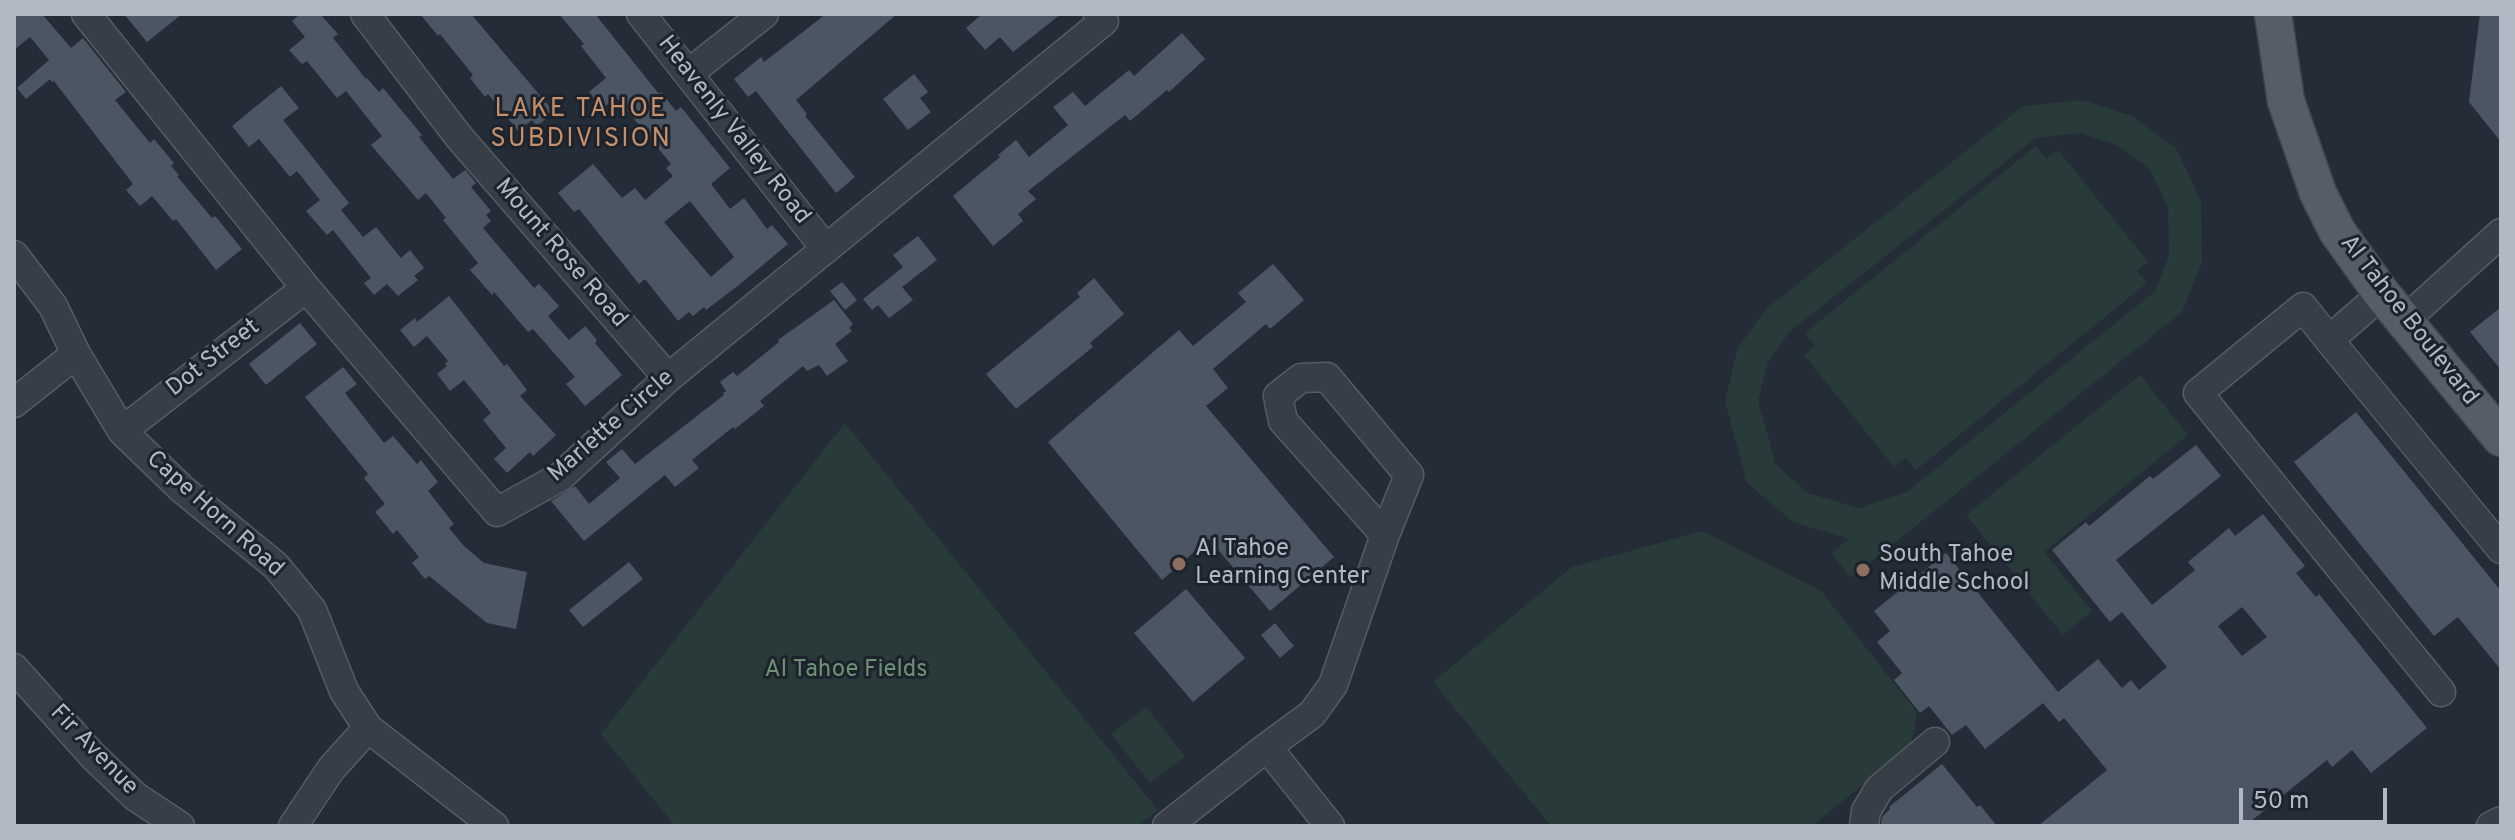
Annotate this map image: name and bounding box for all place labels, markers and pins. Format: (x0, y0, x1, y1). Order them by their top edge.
place label: Al Tahoe Learning Center (1195, 536, 1369, 592)
place label: South Tahoe Middle School (1879, 542, 2029, 598)
marker: Al Tahoe Learning Center (1170, 555, 1188, 573)
marker: South Tahoe Middle School (1854, 561, 1872, 579)

